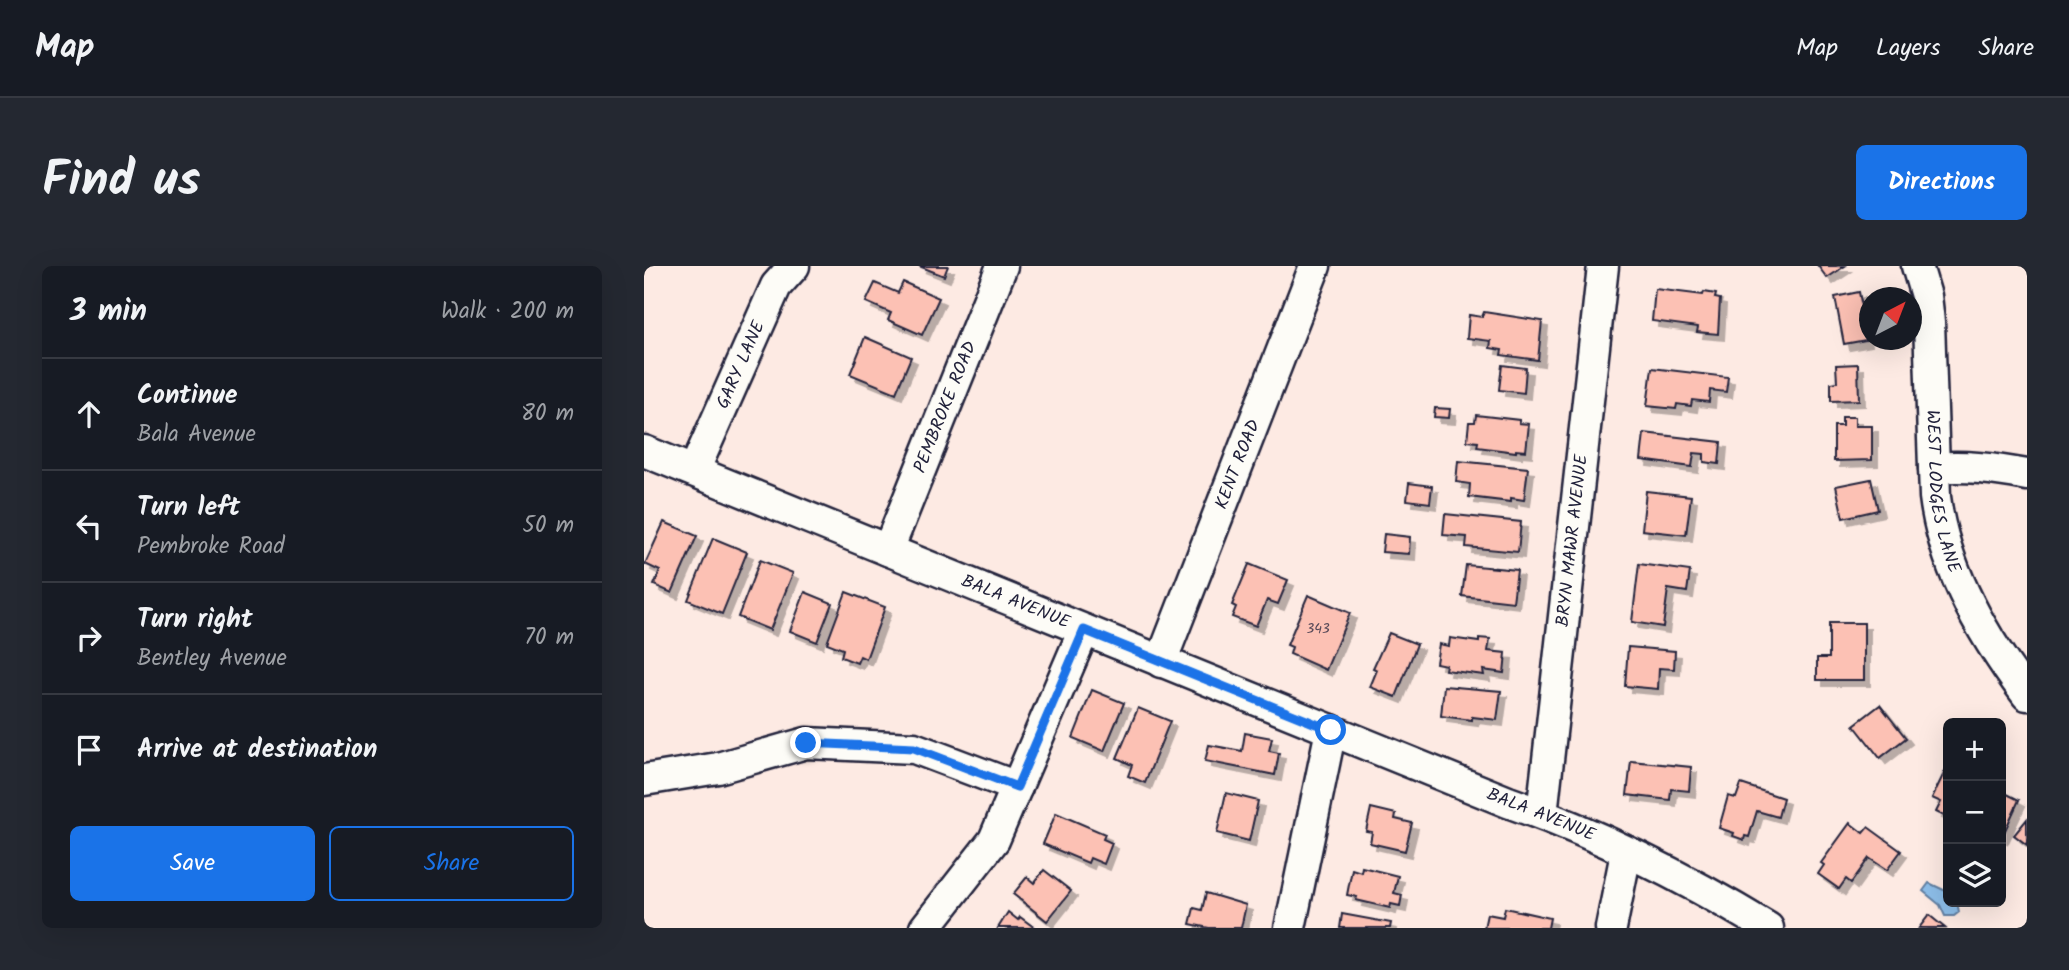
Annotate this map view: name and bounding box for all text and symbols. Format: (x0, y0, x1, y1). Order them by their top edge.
text: Map (35, 22, 95, 75)
text: Map (1796, 29, 1838, 68)
text: Layers (1876, 29, 1940, 68)
text: Share (1978, 29, 2034, 68)
text: Find us (42, 143, 200, 221)
button: Directions (1856, 145, 2027, 220)
north arrow (1859, 287, 1922, 350)
text: 3 min (70, 288, 147, 336)
text: Walk · 200 m (441, 294, 574, 330)
street label: GARY LANE (709, 316, 773, 414)
street label: PEMBROKE ROAD (906, 336, 985, 477)
text: Continue (137, 375, 238, 417)
icon: ahead (70, 395, 108, 433)
text: 80 m (521, 396, 574, 432)
street label: WEST LODGES LANE (1918, 409, 1969, 578)
street label: KENT ROAD (1207, 415, 1269, 514)
text: Bala Avenue (137, 417, 256, 453)
street label: BRYN MAWR AVENUE (1548, 453, 1596, 628)
text: Turn left (137, 487, 240, 529)
icon: left (70, 507, 108, 545)
text: 50 m (523, 508, 574, 544)
text: Pembroke Road (137, 529, 285, 565)
street label: BALA AVENUE (957, 567, 1075, 637)
text: Turn right (137, 599, 253, 641)
house number: 343 (1306, 618, 1330, 640)
icon: right (70, 619, 108, 657)
text: 70 m (524, 620, 574, 656)
text: Bentley Avenue (137, 641, 287, 677)
route start (1315, 714, 1346, 745)
map controls (1943, 718, 2006, 907)
button: + (1943, 718, 2006, 781)
route end (790, 727, 821, 758)
text: Arrive at destination (137, 729, 377, 771)
icon: arrive (70, 731, 108, 769)
street label: BALA AVENUE (1482, 780, 1600, 850)
button: − (1943, 781, 2006, 844)
button: Save (70, 826, 315, 901)
button: Share (329, 826, 574, 901)
button: layers (1943, 844, 2006, 907)

